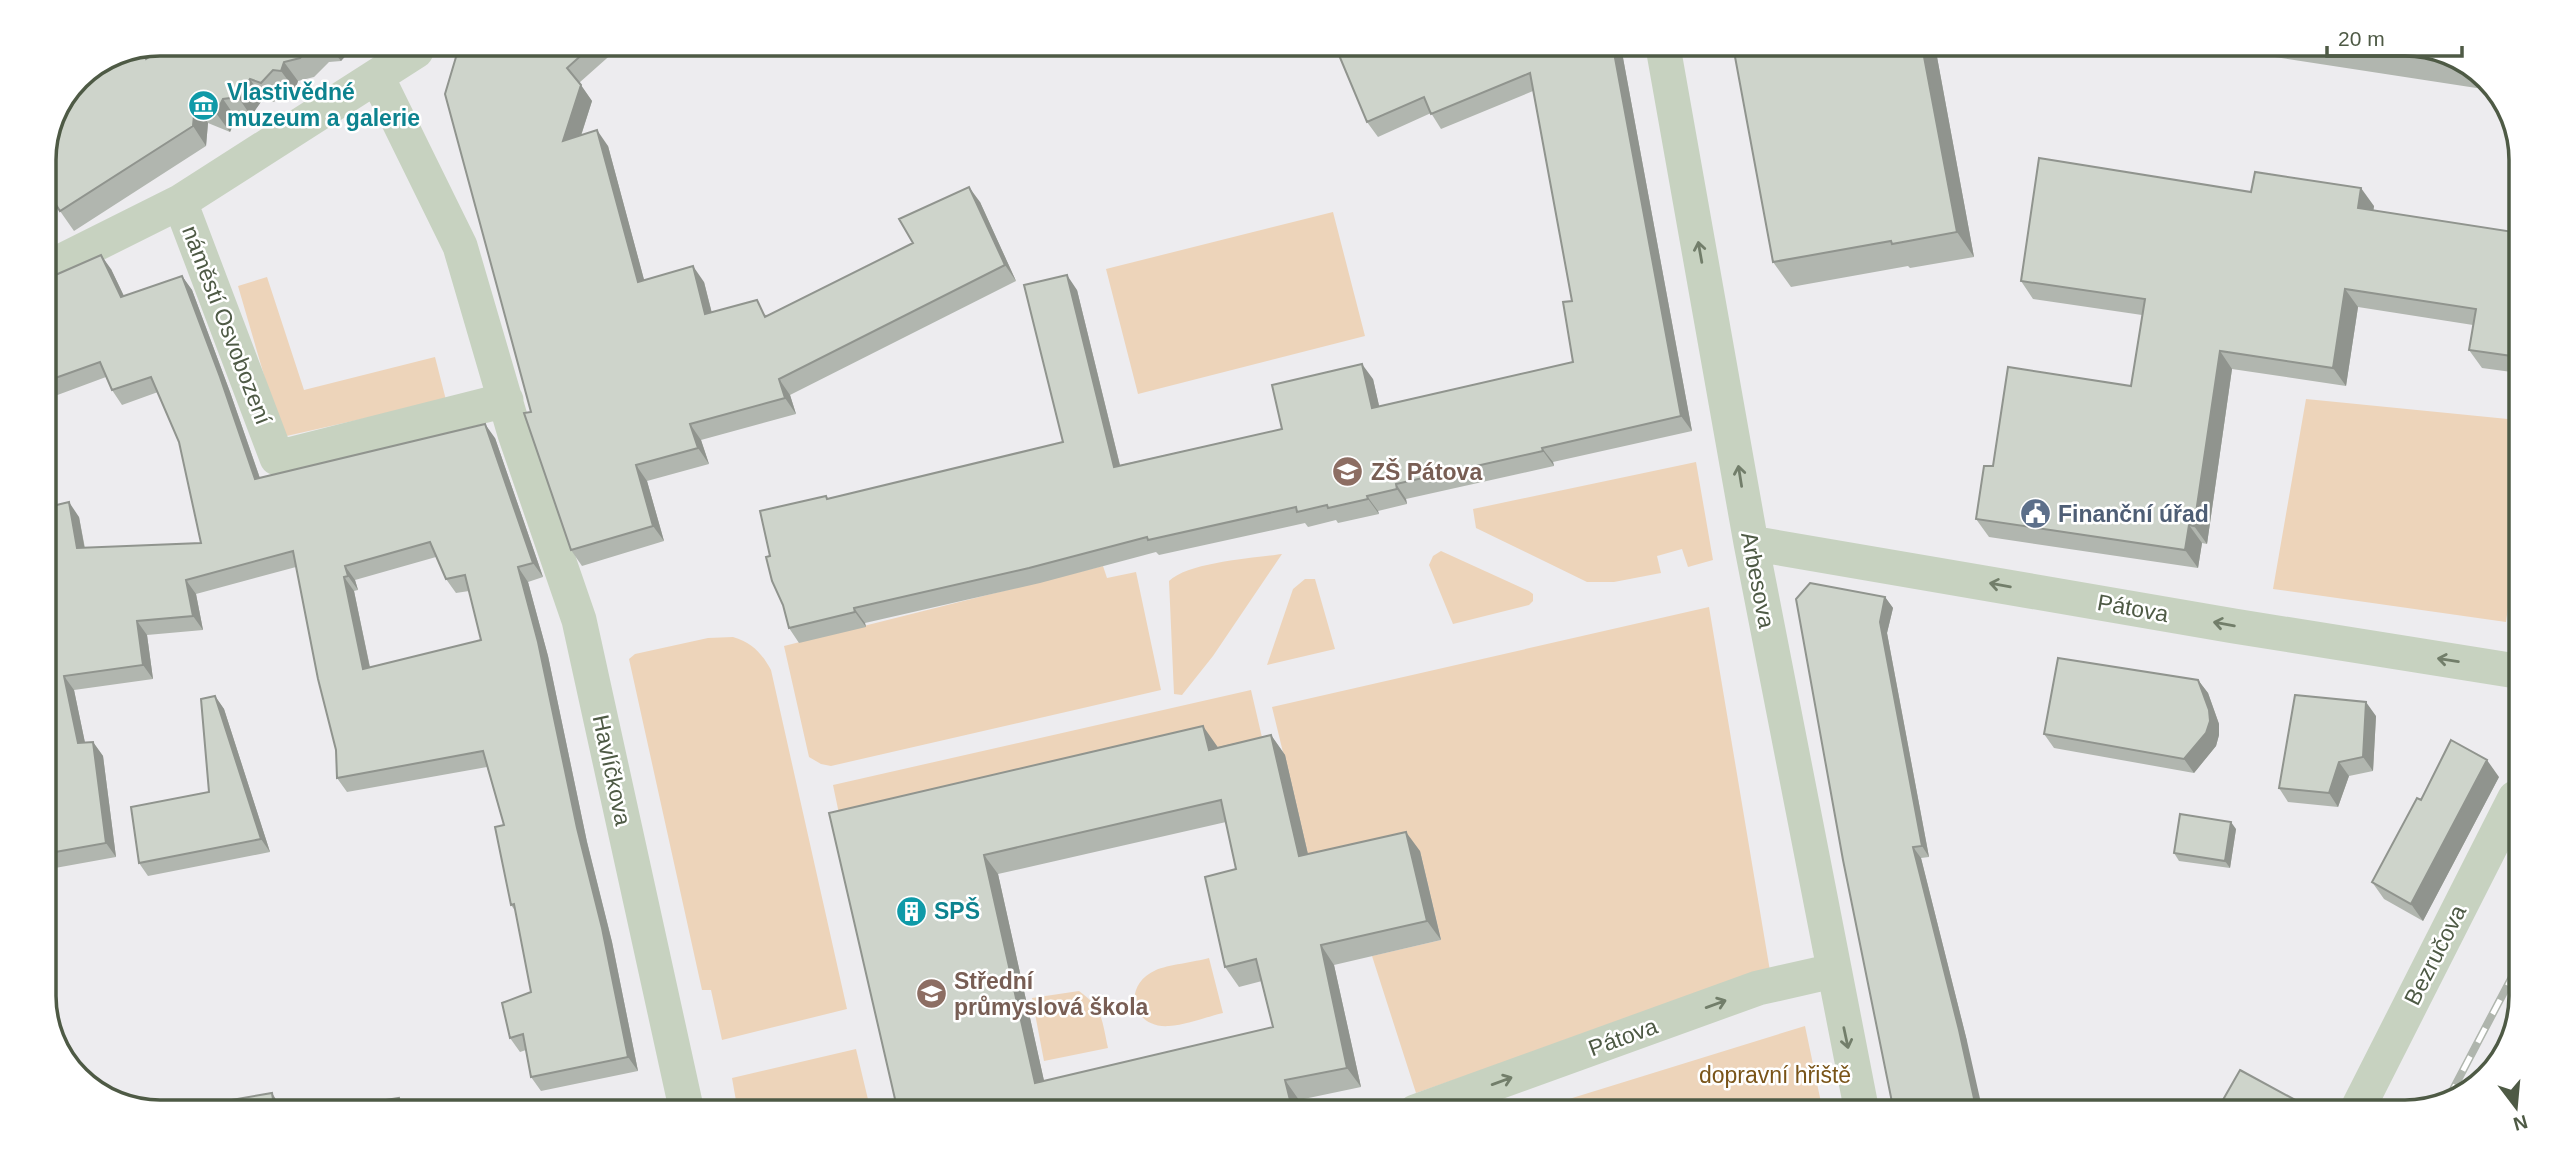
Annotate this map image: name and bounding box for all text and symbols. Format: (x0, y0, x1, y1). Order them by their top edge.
scale bar (2327, 14, 2462, 58)
text: 20 m (2338, 27, 2385, 50)
place label: Vlastivědné muzeum a galerie (227, 79, 420, 131)
museum icon: Vlastivědné muzeum a galerie (187, 88, 221, 122)
street label: náměstí Osvobození (177, 222, 277, 429)
one-way arrow (1693, 241, 1706, 264)
school or university icon: ZŠ Pátova (1331, 455, 1365, 489)
place label: ZŠ Pátova (1371, 458, 1482, 485)
one-way arrow (1733, 465, 1746, 488)
public building icon: Finanční úřad (2018, 497, 2052, 531)
place label: Finanční úřad (2058, 501, 2209, 527)
street label: Arbesova (1736, 530, 1780, 630)
one-way arrow (1989, 578, 2012, 591)
street label: Pátova (2095, 589, 2171, 627)
one-way arrow (2213, 617, 2236, 630)
one-way arrow (2438, 653, 2460, 666)
street label: Havlíčkova (588, 712, 636, 828)
building icon: SPŠ (894, 894, 928, 928)
place label: SPŠ (934, 897, 980, 924)
street label: Bezručova (2399, 901, 2471, 1009)
place label: Střední průmyslová škola (954, 968, 1149, 1020)
school or university icon: Střední průmyslová škola (914, 977, 948, 1011)
one-way arrow (1705, 996, 1727, 1009)
street label: Pátova (1585, 1012, 1661, 1061)
one-way arrow (1840, 1026, 1854, 1049)
park label: dopravní hřiště (1699, 1062, 1851, 1088)
north arrow (2481, 1072, 2551, 1142)
one-way arrow (1491, 1074, 1513, 1086)
text: N (2511, 1111, 2530, 1135)

